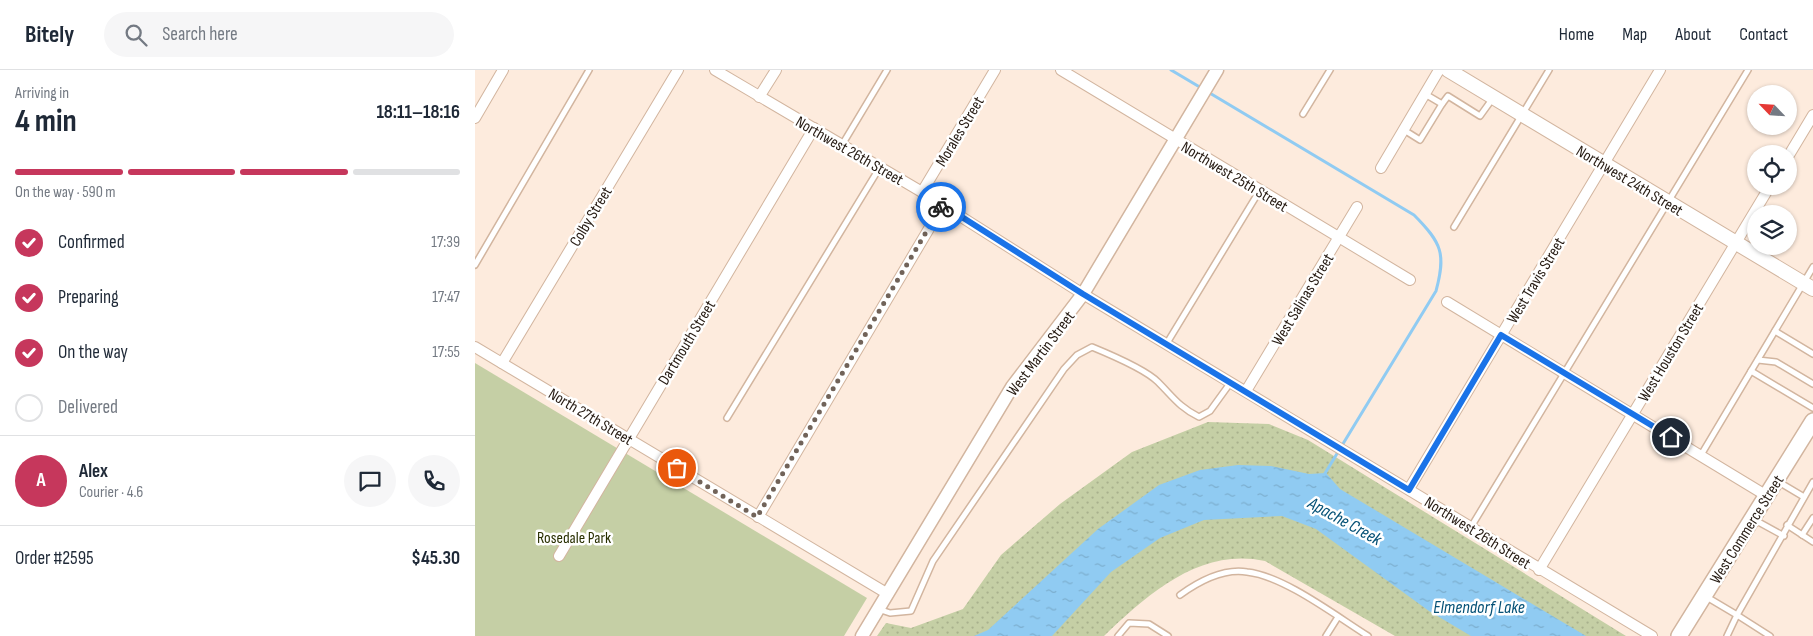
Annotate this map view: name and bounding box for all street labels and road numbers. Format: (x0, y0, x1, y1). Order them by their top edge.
street label: Morales Street (932, 93, 989, 170)
street label: Northwest 26th Street (792, 113, 907, 190)
street label: Northwest 25th Street (1178, 138, 1291, 217)
street label: Northwest 24th Street (1572, 142, 1686, 221)
street label: Colby Street (566, 183, 617, 250)
street label: West Travis Street (1503, 234, 1569, 327)
street label: West Salinas Street (1268, 250, 1338, 349)
street label: Dartmouth Street (655, 297, 720, 388)
street label: West Houston Street (1634, 300, 1708, 405)
street label: West Martin Street (1003, 308, 1079, 400)
street label: North 27th Street (545, 385, 636, 450)
street label: West Commerce Street (1706, 472, 1788, 588)
street label: Northwest 26th Street (1421, 493, 1534, 574)

